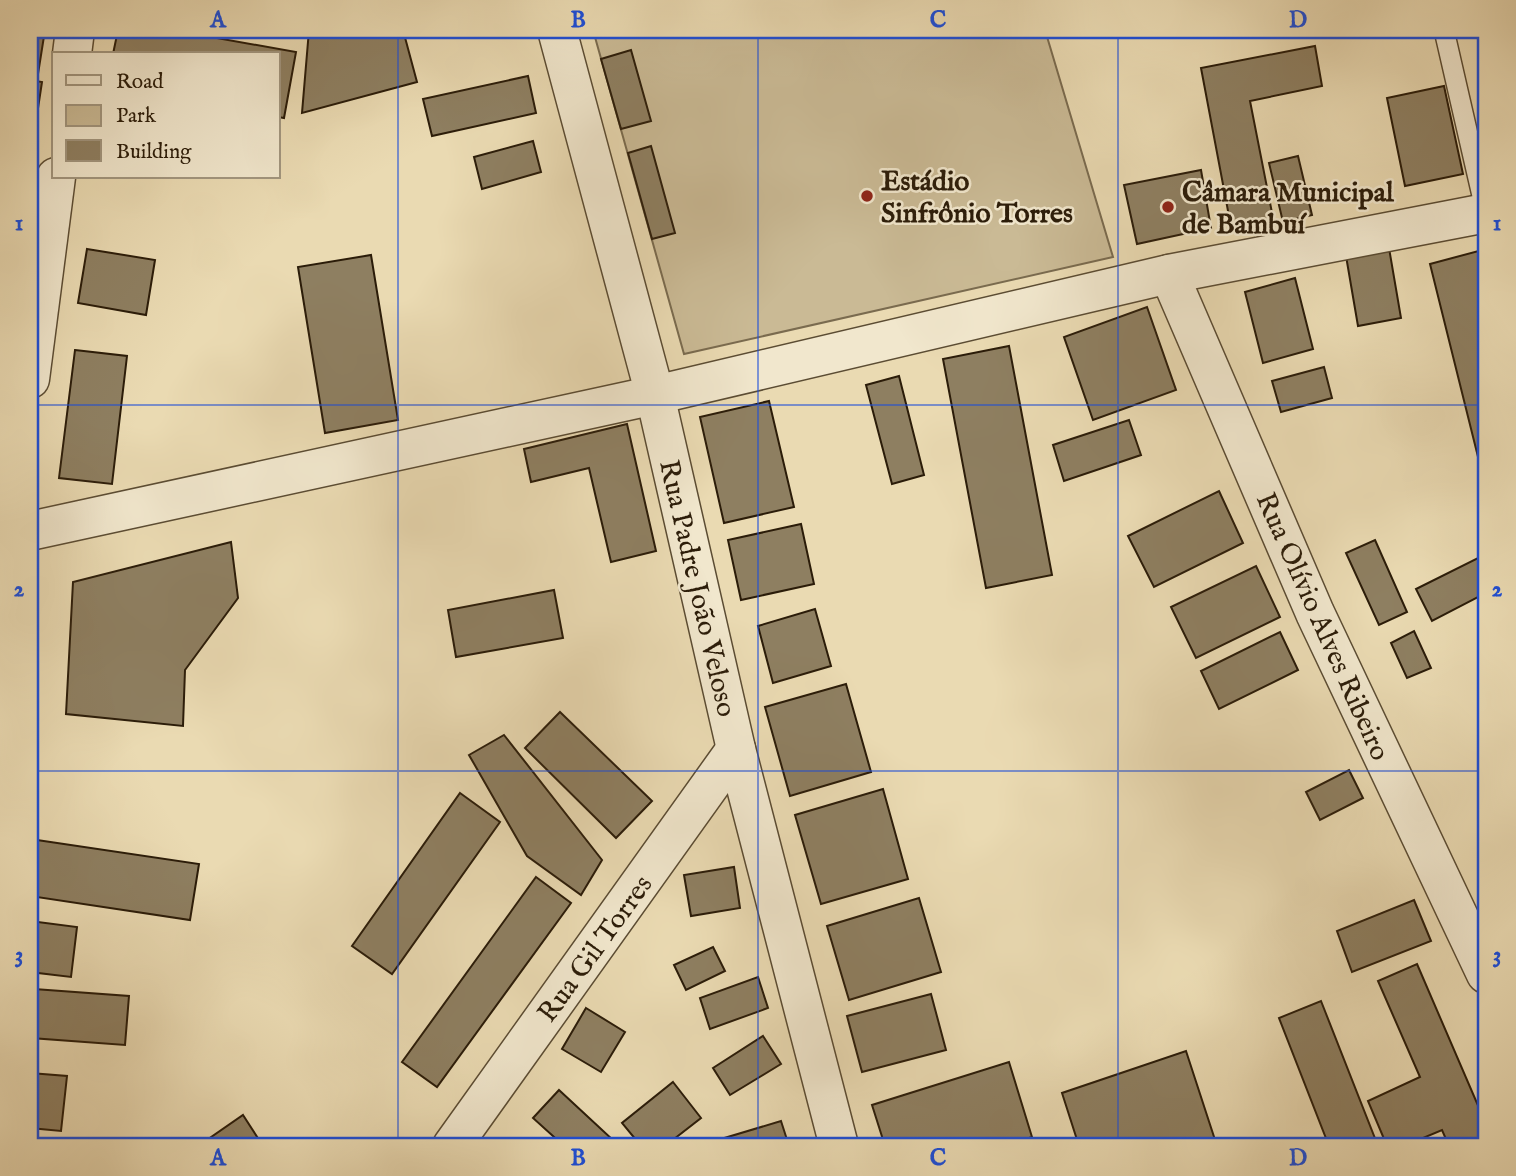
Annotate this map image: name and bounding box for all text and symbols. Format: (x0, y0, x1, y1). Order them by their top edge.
text: A (209, 6, 227, 35)
text: B (570, 6, 586, 35)
text: C (930, 6, 947, 35)
text: D (1289, 6, 1307, 35)
legend (52, 52, 280, 178)
text: Road (116, 69, 164, 96)
text: Park (116, 103, 157, 130)
text: Building (116, 139, 192, 166)
place label: Estádio Sinfrônio Torres (881, 165, 1073, 232)
place label: Câmara Municipal de Bambuí (1182, 176, 1395, 243)
marker: Estádio Sinfrônio Torres (859, 188, 875, 204)
marker: Câmara Municipal de Bambuí (1160, 199, 1176, 215)
text: 1 (15, 209, 23, 238)
text: 1 (1493, 209, 1501, 238)
street label: Rua Padre João Veloso (650, 457, 743, 720)
street label: Rua Olívio Alves Ribeiro (1247, 488, 1397, 766)
text: 2 (14, 575, 25, 604)
text: 2 (1492, 575, 1503, 604)
street label: Rua Gil Torres (531, 869, 661, 1030)
text: 3 (15, 941, 23, 970)
text: 3 (1493, 941, 1501, 970)
text: A (209, 1144, 227, 1173)
text: B (570, 1144, 586, 1173)
text: C (930, 1144, 947, 1173)
text: D (1289, 1144, 1307, 1173)

